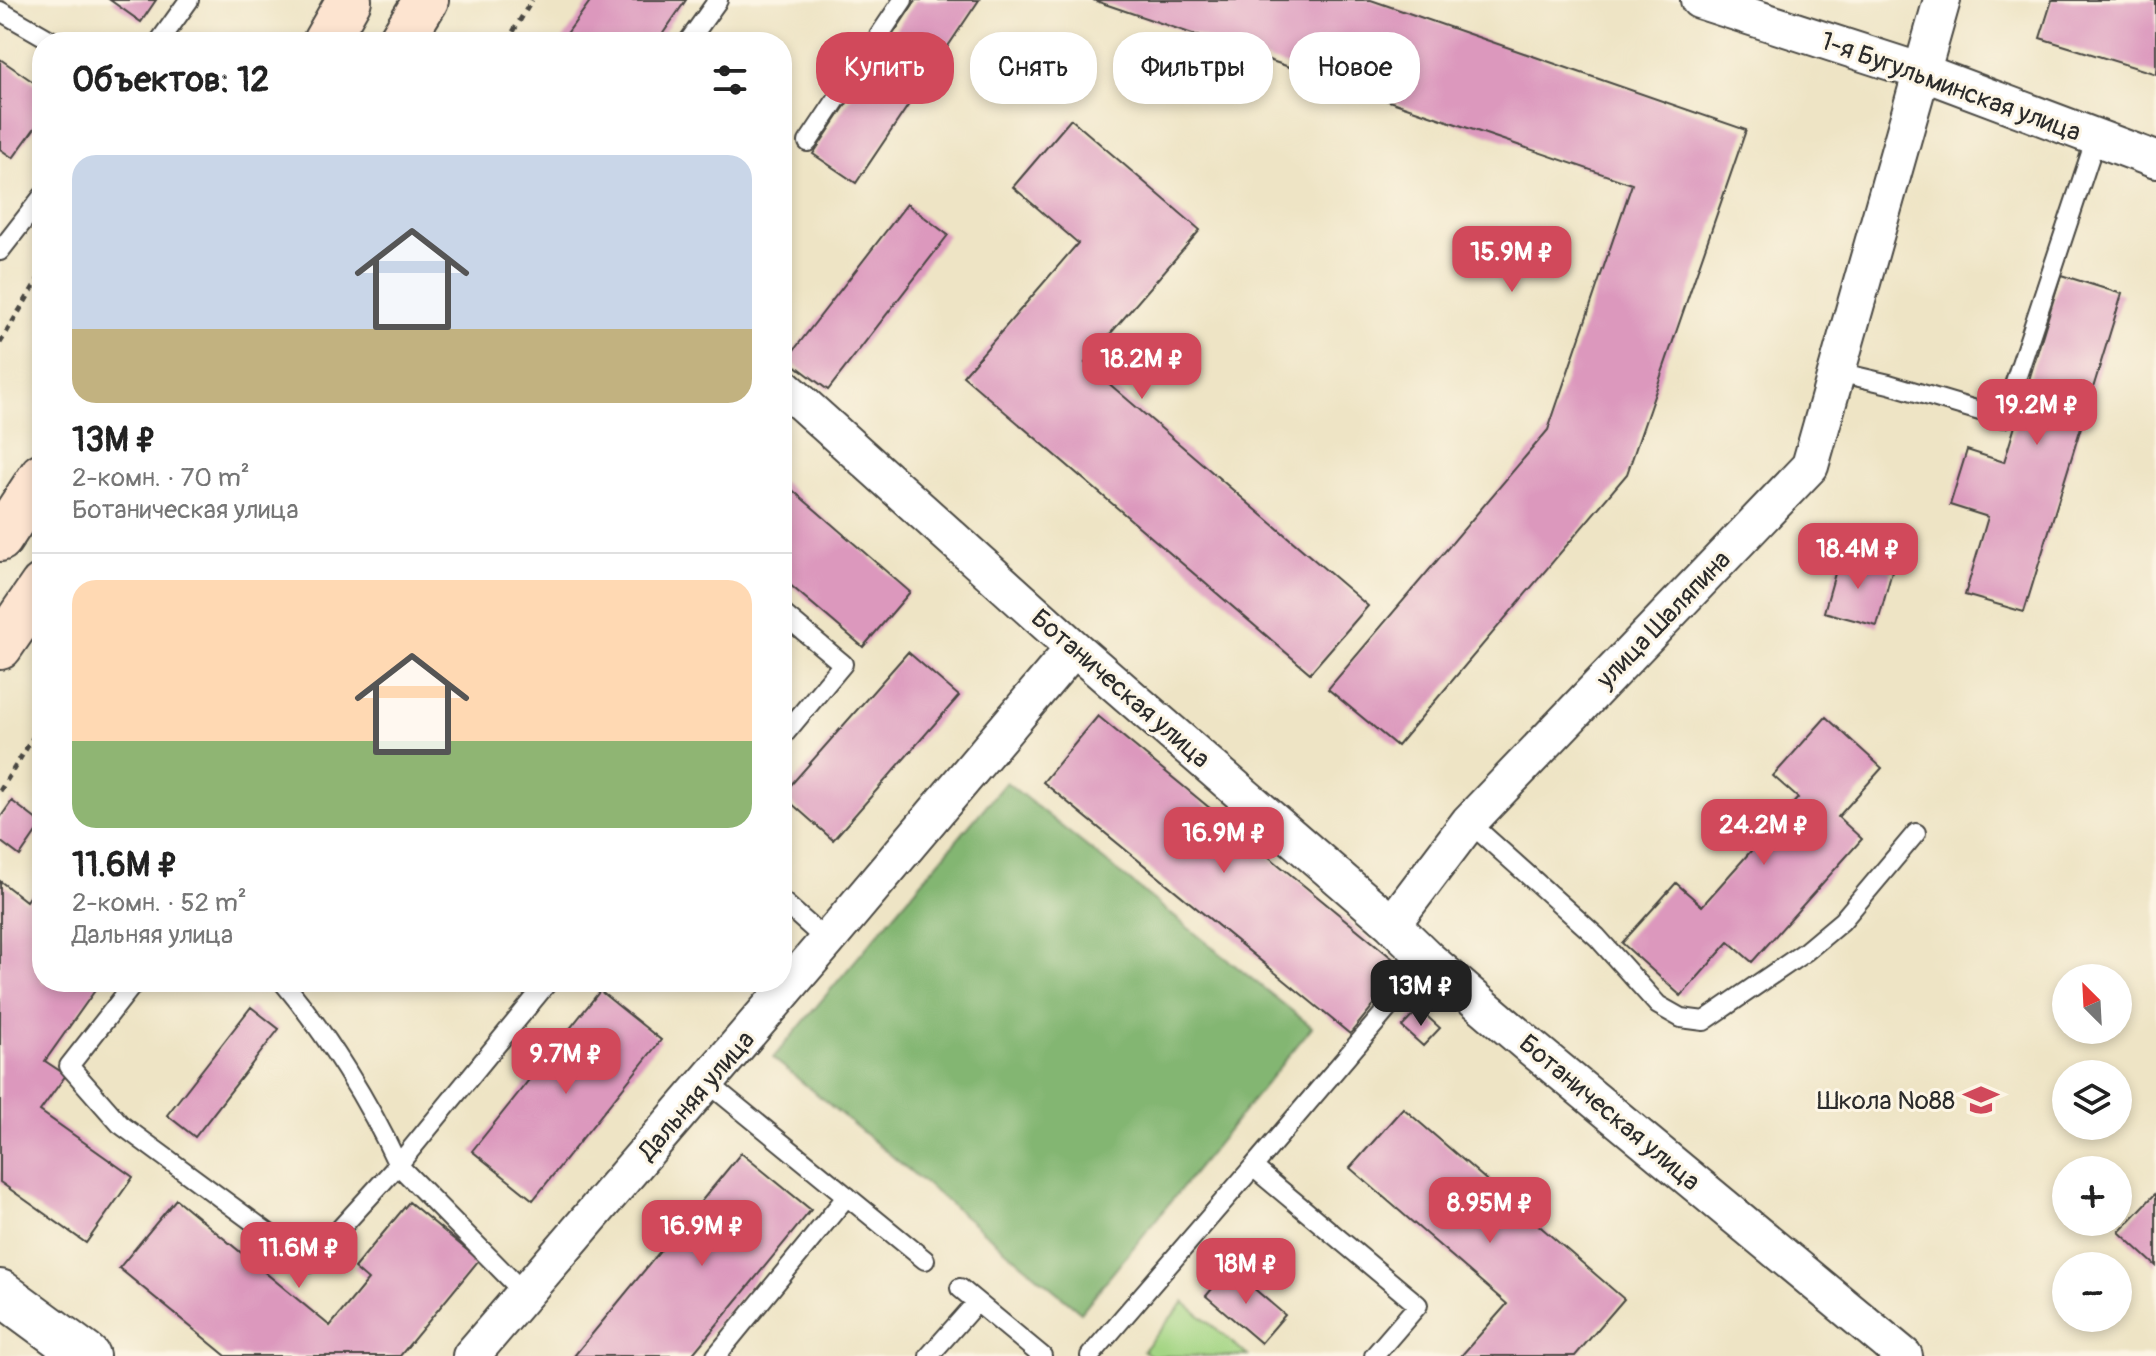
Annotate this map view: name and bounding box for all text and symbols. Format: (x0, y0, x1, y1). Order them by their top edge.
street label: 1-я Бугульминская улица (1816, 25, 2085, 149)
chip: Купить (816, 32, 954, 104)
chip: Снять (970, 32, 1097, 104)
chip: Фильтры (1113, 32, 1273, 104)
chip: Новое (1289, 32, 1420, 104)
icon: filters (708, 58, 752, 102)
text: Объектов: 12 (72, 59, 269, 102)
icon: home (340, 207, 484, 351)
pin: 15.9M ₽ (1438, 226, 1586, 294)
text: 15.9M ₽ (1470, 236, 1554, 268)
pin: 18.2M ₽ (1068, 333, 1216, 401)
text: 18.2M ₽ (1100, 343, 1184, 375)
pin: 19.2M ₽ (1963, 379, 2111, 447)
text: 19.2M ₽ (1995, 389, 2079, 421)
text: 13M ₽ (72, 419, 157, 462)
text: 2-комн. · 70 m² (72, 462, 250, 494)
text: Ботаническая улица (72, 494, 299, 526)
pin: 18.4M ₽ (1784, 523, 1932, 591)
text: 18.4M ₽ (1816, 533, 1900, 565)
street label: улица Шаляпина (1589, 544, 1738, 696)
street label: Ботаническая улица (1024, 602, 1216, 775)
icon: home (340, 632, 484, 776)
pin: 24.2M ₽ (1690, 799, 1838, 867)
pin: 16.9M ₽ (1150, 807, 1298, 875)
text: 24.2M ₽ (1719, 809, 1809, 841)
text: 16.9M ₽ (1182, 817, 1266, 849)
text: 11.6M ₽ (72, 844, 178, 887)
text: 2-комн. · 52 m² (72, 887, 247, 919)
text: Дальняя улица (72, 919, 233, 951)
pin: 13M ₽ (1365, 960, 1477, 1028)
north arrow (2052, 964, 2132, 1044)
map controls (2052, 964, 2132, 1332)
text: 13M ₽ (1389, 970, 1453, 1002)
street label: Дальняя улица (631, 1024, 762, 1168)
pin: 9.7M ₽ (501, 1028, 631, 1096)
street label: Ботаническая улица (1512, 1028, 1706, 1198)
text: 9.7M ₽ (530, 1038, 602, 1070)
button: layers (2052, 1060, 2132, 1140)
school or university icon: Школа №88 (1962, 1081, 2000, 1119)
place label: Школа №88 (1817, 1085, 1955, 1117)
button: + (2052, 1156, 2132, 1236)
pin: 8.95M ₽ (1416, 1177, 1564, 1245)
text: 8.95M ₽ (1447, 1187, 1533, 1219)
pin: 16.9M ₽ (628, 1200, 776, 1268)
text: 16.9M ₽ (660, 1210, 744, 1242)
pin: 11.6M ₽ (225, 1222, 373, 1290)
text: 11.6M ₽ (258, 1232, 340, 1264)
pin: 18M ₽ (1190, 1238, 1302, 1306)
text: 18M ₽ (1214, 1248, 1278, 1280)
button: − (2052, 1252, 2132, 1332)

